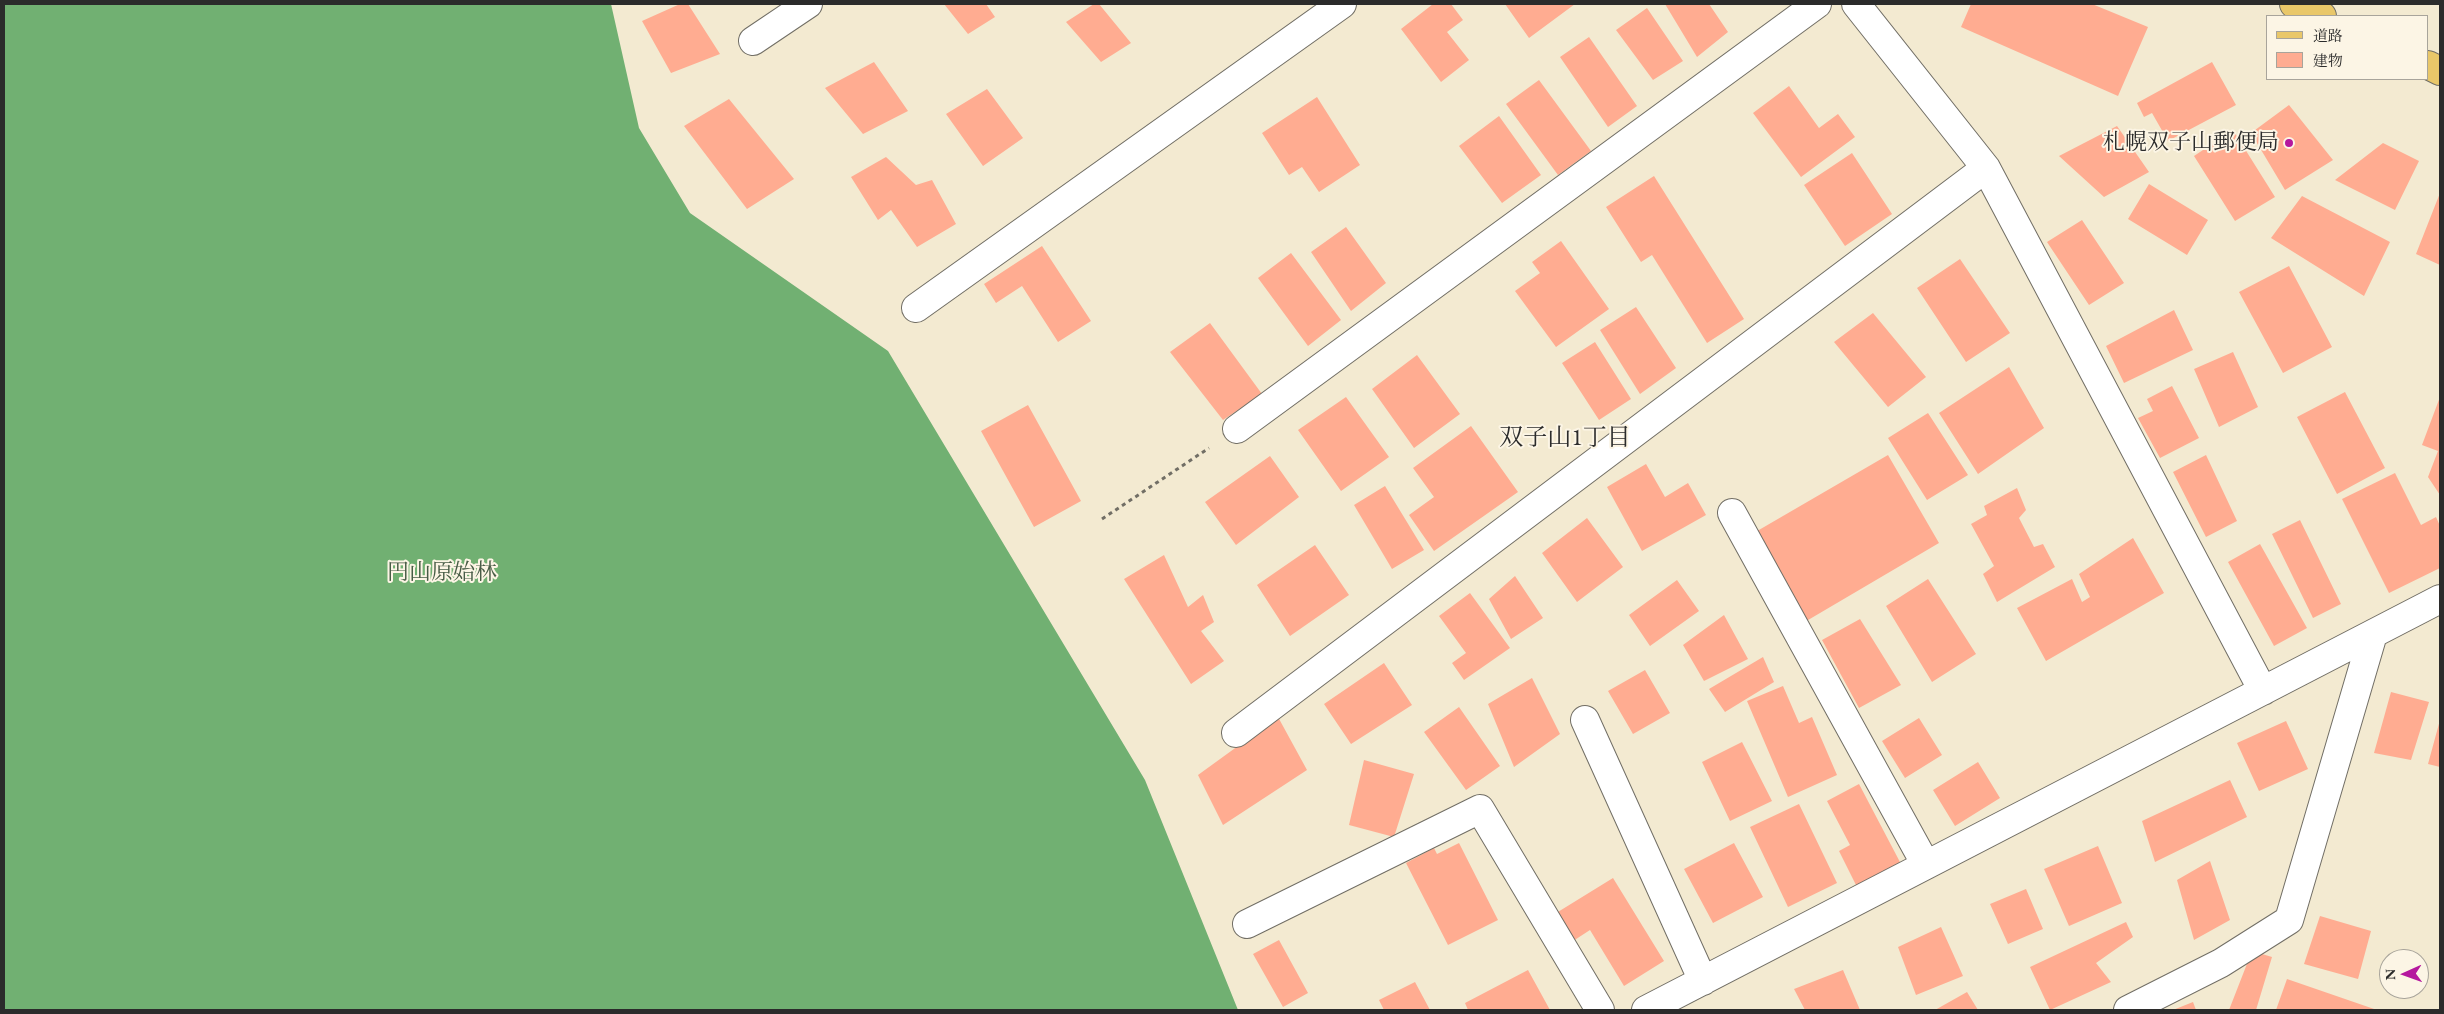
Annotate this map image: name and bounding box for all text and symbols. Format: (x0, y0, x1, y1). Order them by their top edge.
legend (2266, 15, 2429, 80)
text: 道路 (2313, 26, 2343, 45)
text: 建物 (2313, 51, 2343, 70)
place label: 札幌双子山郵便局 (2103, 130, 2279, 156)
marker: 札幌双子山郵便局 (2283, 137, 2295, 149)
district label: 双子山1丁目 (1499, 424, 1631, 452)
park label: 円山原始林 (387, 560, 497, 586)
north arrow (2379, 949, 2429, 999)
text: N (2381, 969, 2399, 980)

